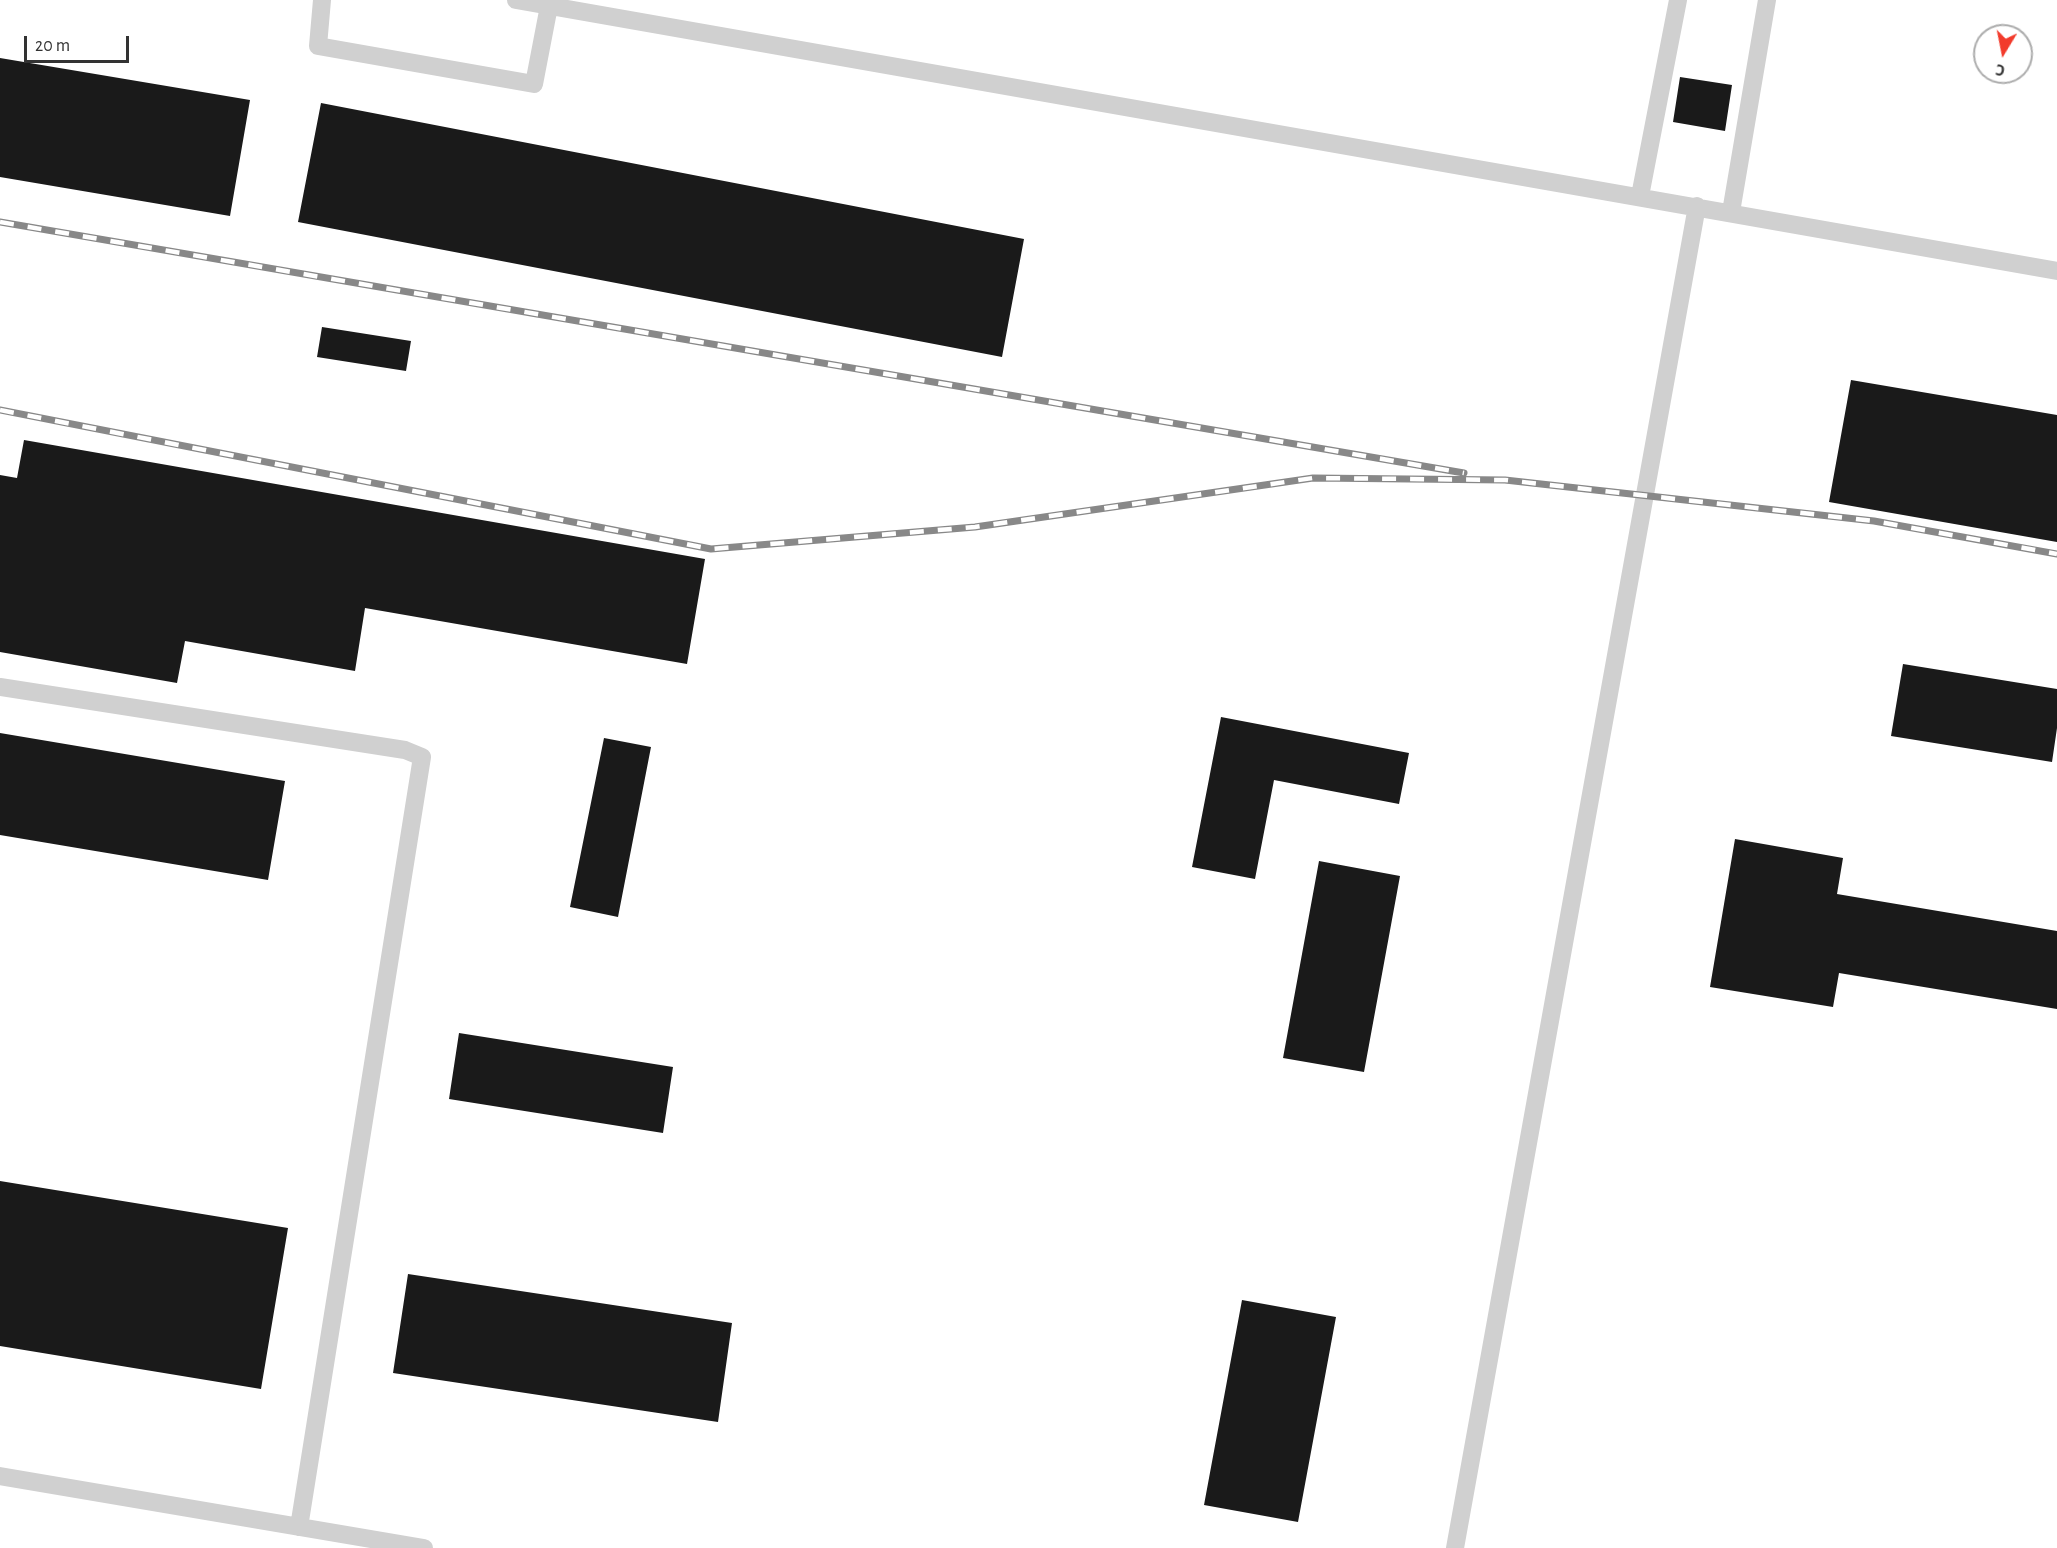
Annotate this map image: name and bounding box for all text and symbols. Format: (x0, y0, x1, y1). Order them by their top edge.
scale bar (27, 24, 132, 62)
north arrow (1973, 24, 2033, 84)
text: 20 m (35, 37, 70, 55)
text: С (1994, 61, 2006, 78)

